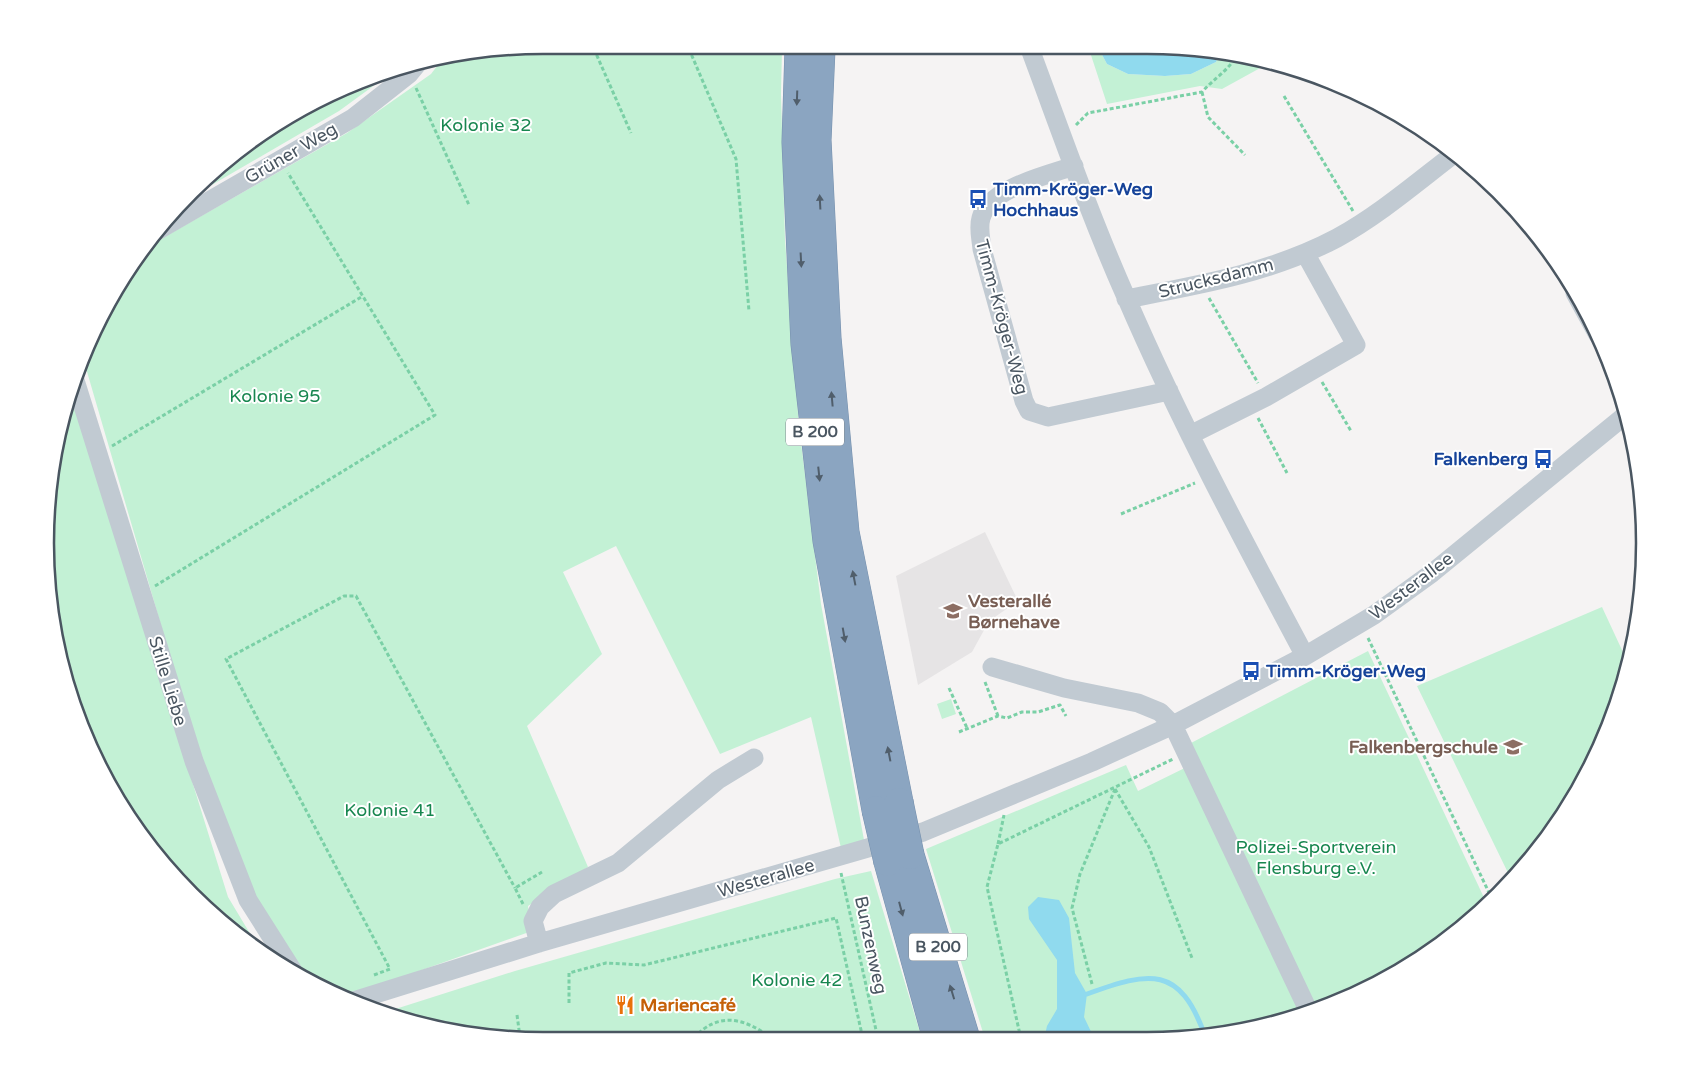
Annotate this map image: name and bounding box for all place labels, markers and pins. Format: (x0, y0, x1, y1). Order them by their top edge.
place label: Timm-Kröger-Weg Hochhaus (992, 178, 1153, 221)
bus stop icon: Timm-Kröger-Weg Hochhaus (967, 188, 989, 210)
place label: Falkenberg (1434, 448, 1528, 470)
bus stop icon: Falkenberg (1532, 448, 1554, 470)
place label: Vesterallé Børnehave (968, 590, 1060, 633)
school or university icon: Vesterallé Børnehave (942, 600, 964, 622)
bus stop icon: Timm-Kröger-Weg (1240, 660, 1262, 682)
place label: Timm-Kröger-Weg (1265, 660, 1426, 682)
place label: Falkenbergschule (1349, 736, 1498, 758)
school or university icon: Falkenbergschule (1502, 736, 1524, 758)
restaurant icon: Mariencafé (614, 994, 636, 1016)
place label: Mariencafé (640, 994, 736, 1016)

